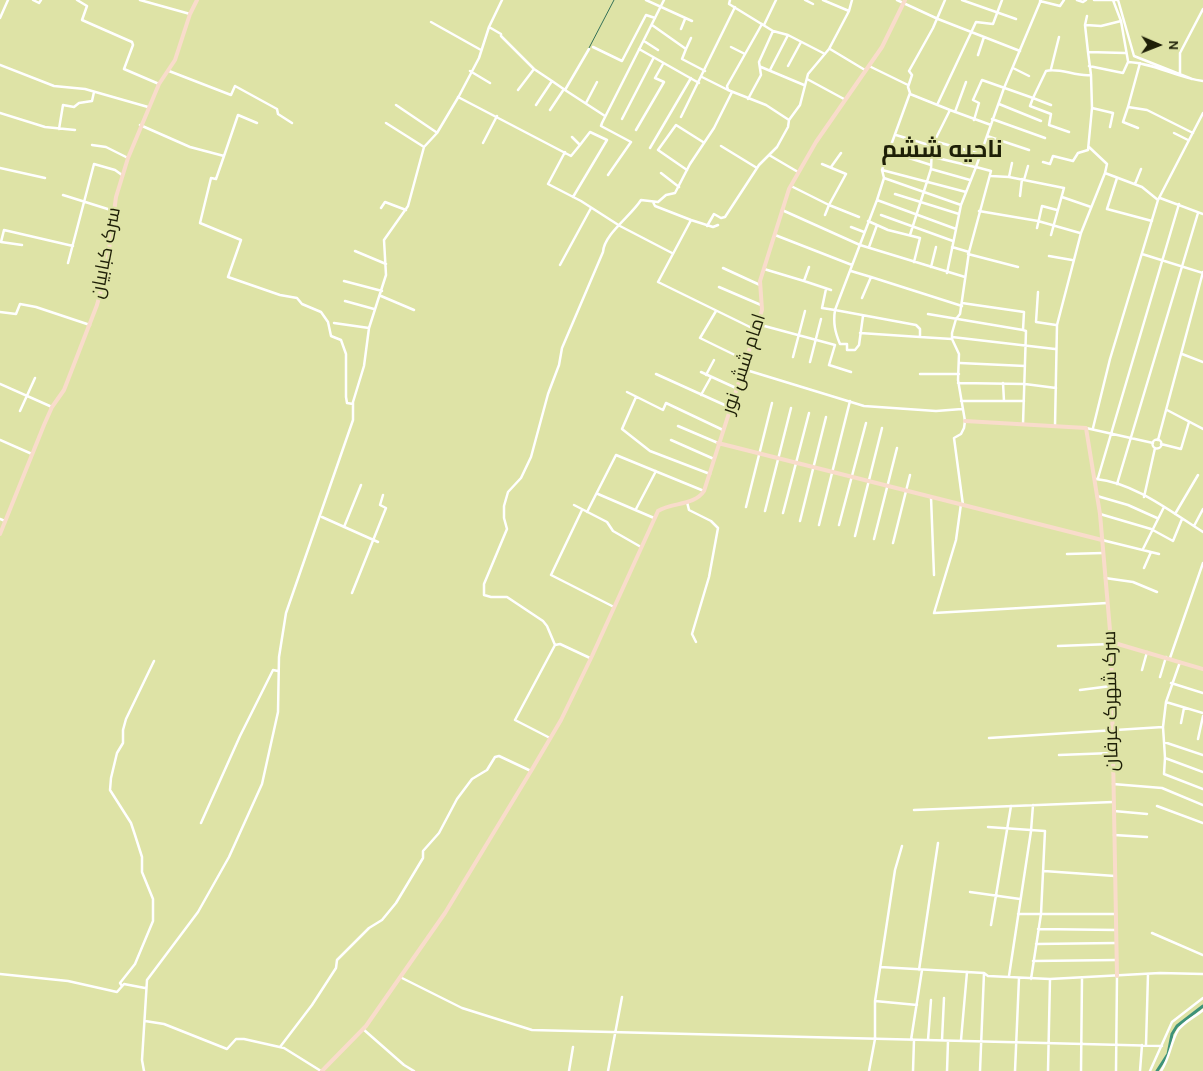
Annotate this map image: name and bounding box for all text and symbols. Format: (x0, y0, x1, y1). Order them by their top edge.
north arrow (1133, 20, 1183, 70)
text: N (1165, 40, 1182, 50)
district label: ناحیه ششم (881, 136, 1003, 164)
street label: سرک کبابیان (86, 205, 126, 301)
street label: امام شش نور (717, 311, 771, 417)
street label: سرک شهرک عرفان (1098, 631, 1124, 771)

